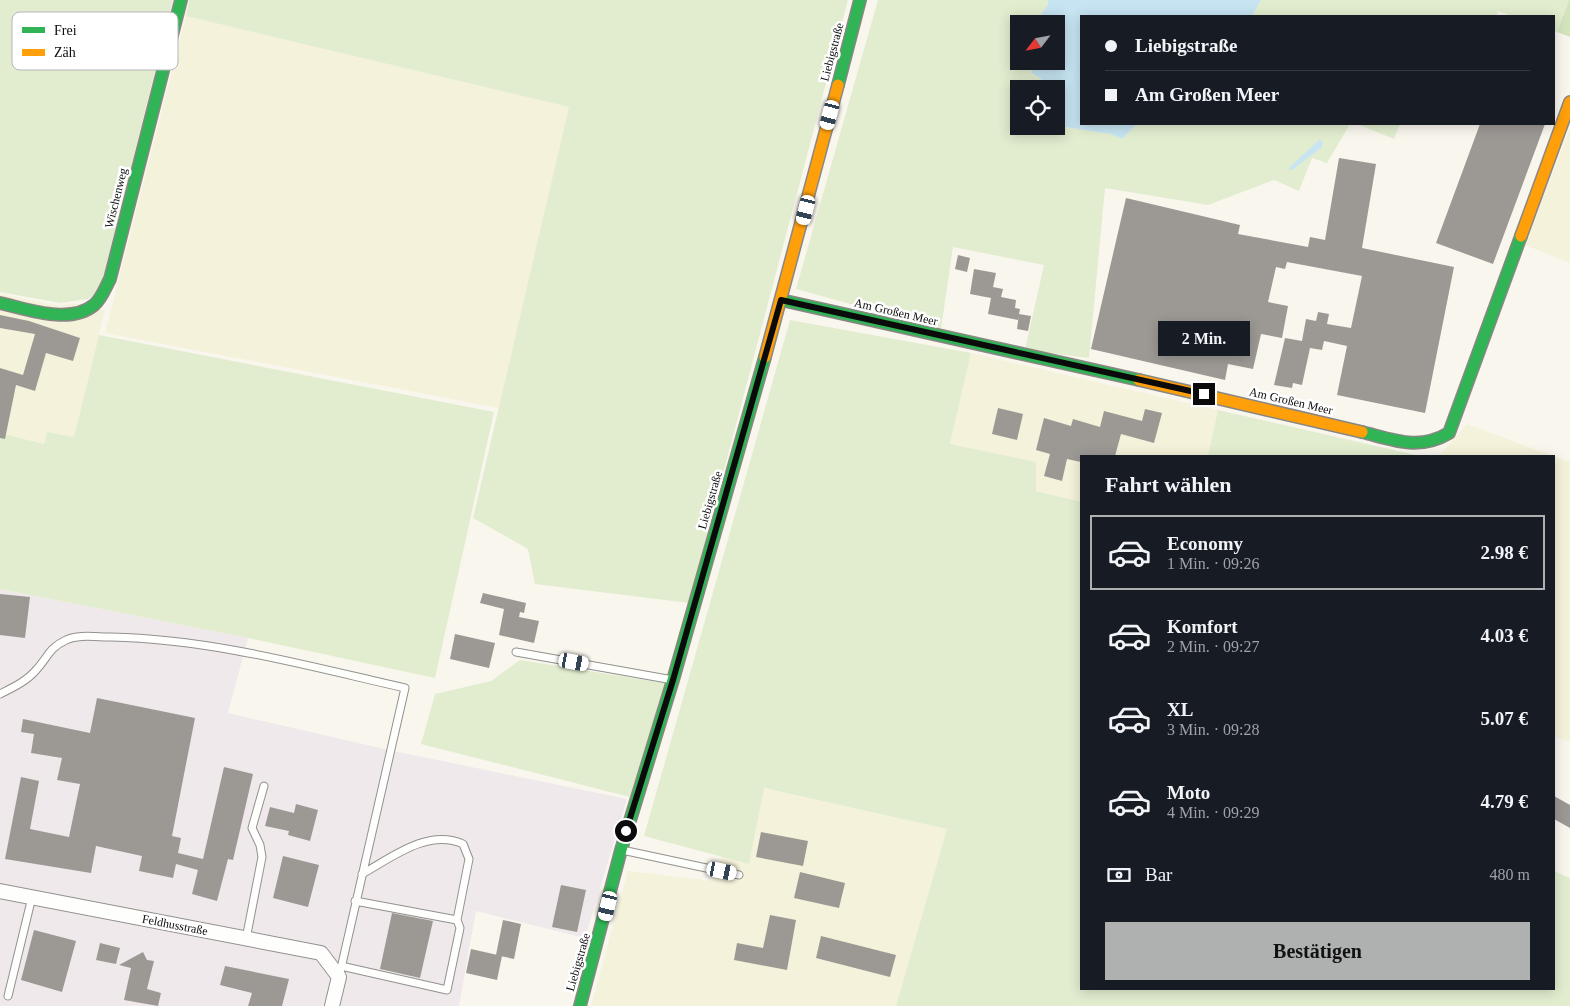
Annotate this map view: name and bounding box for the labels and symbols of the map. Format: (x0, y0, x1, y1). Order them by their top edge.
legend (12, 12, 178, 70)
north arrow (1010, 15, 1065, 70)
street label: Liebigstraße (817, 21, 847, 83)
text: Frei (54, 23, 77, 38)
text: Zäh (54, 45, 76, 60)
car (818, 99, 841, 131)
street label: Wischenweg (102, 166, 130, 230)
car (795, 194, 816, 226)
street label: Am Großen Meer (853, 296, 939, 328)
callout: 2 Min. (1158, 322, 1250, 356)
route end (1193, 383, 1215, 405)
street label: Am Großen Meer (1248, 385, 1334, 417)
street label: Liebigstraße (695, 469, 725, 531)
car (557, 652, 590, 672)
route start (615, 820, 637, 842)
car (705, 861, 738, 881)
car (597, 890, 618, 922)
street label: Feldhusstraße (141, 912, 209, 938)
street label: Liebigstraße (563, 931, 593, 993)

